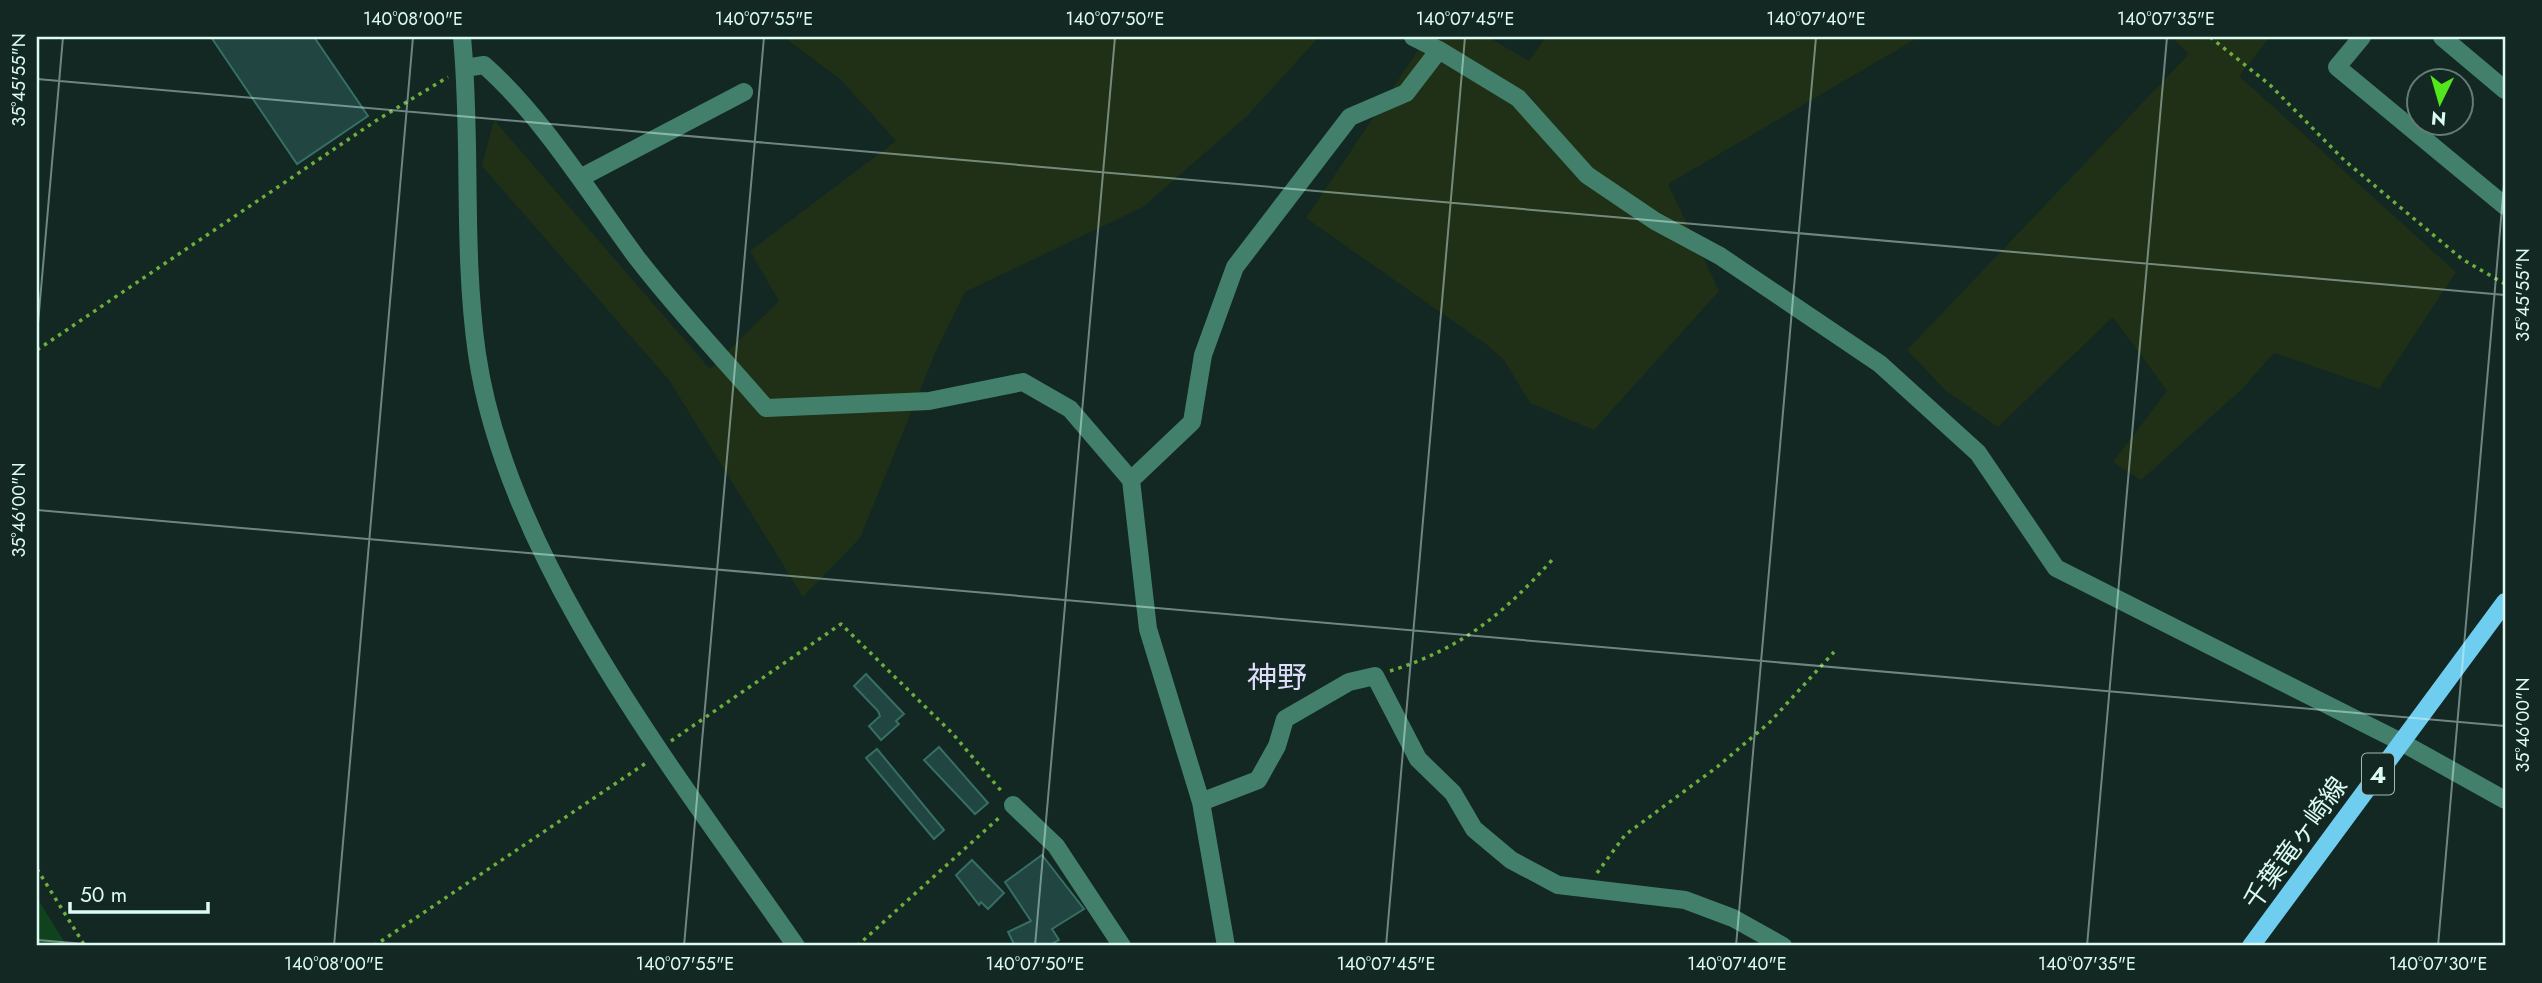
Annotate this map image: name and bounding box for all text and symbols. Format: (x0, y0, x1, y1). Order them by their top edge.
text: 140°08'00"E (363, 6, 463, 32)
text: 140°07'55"E (715, 6, 813, 32)
text: 140°07'50"E (1066, 6, 1165, 32)
text: 140°07'45"E (1416, 6, 1514, 32)
text: 140°07'40"E (1766, 6, 1866, 32)
text: 140°07'35"E (2117, 6, 2215, 32)
text: 35°45'55"N (6, 33, 32, 127)
north arrow (2406, 66, 2476, 136)
text: N (2430, 104, 2447, 133)
text: 35°45'55"N (2510, 248, 2536, 342)
text: 35°46'00"N (6, 463, 32, 557)
district label: 神野 (1247, 656, 1307, 699)
text: 35°46'00"N (2510, 678, 2536, 772)
road number: 4 (2362, 754, 2394, 794)
street label: 千葉竜ヶ崎線 (2234, 769, 2356, 917)
scale bar (70, 871, 208, 915)
text: 50 m (80, 880, 127, 910)
text: 140°08'00"E (284, 951, 384, 977)
text: 140°07'55"E (636, 951, 734, 977)
text: 140°07'50"E (986, 951, 1085, 977)
text: 140°07'45"E (1337, 951, 1435, 977)
text: 140°07'40"E (1687, 951, 1787, 977)
text: 140°07'35"E (2038, 951, 2136, 977)
text: 140°07'30"E (2389, 951, 2487, 977)

